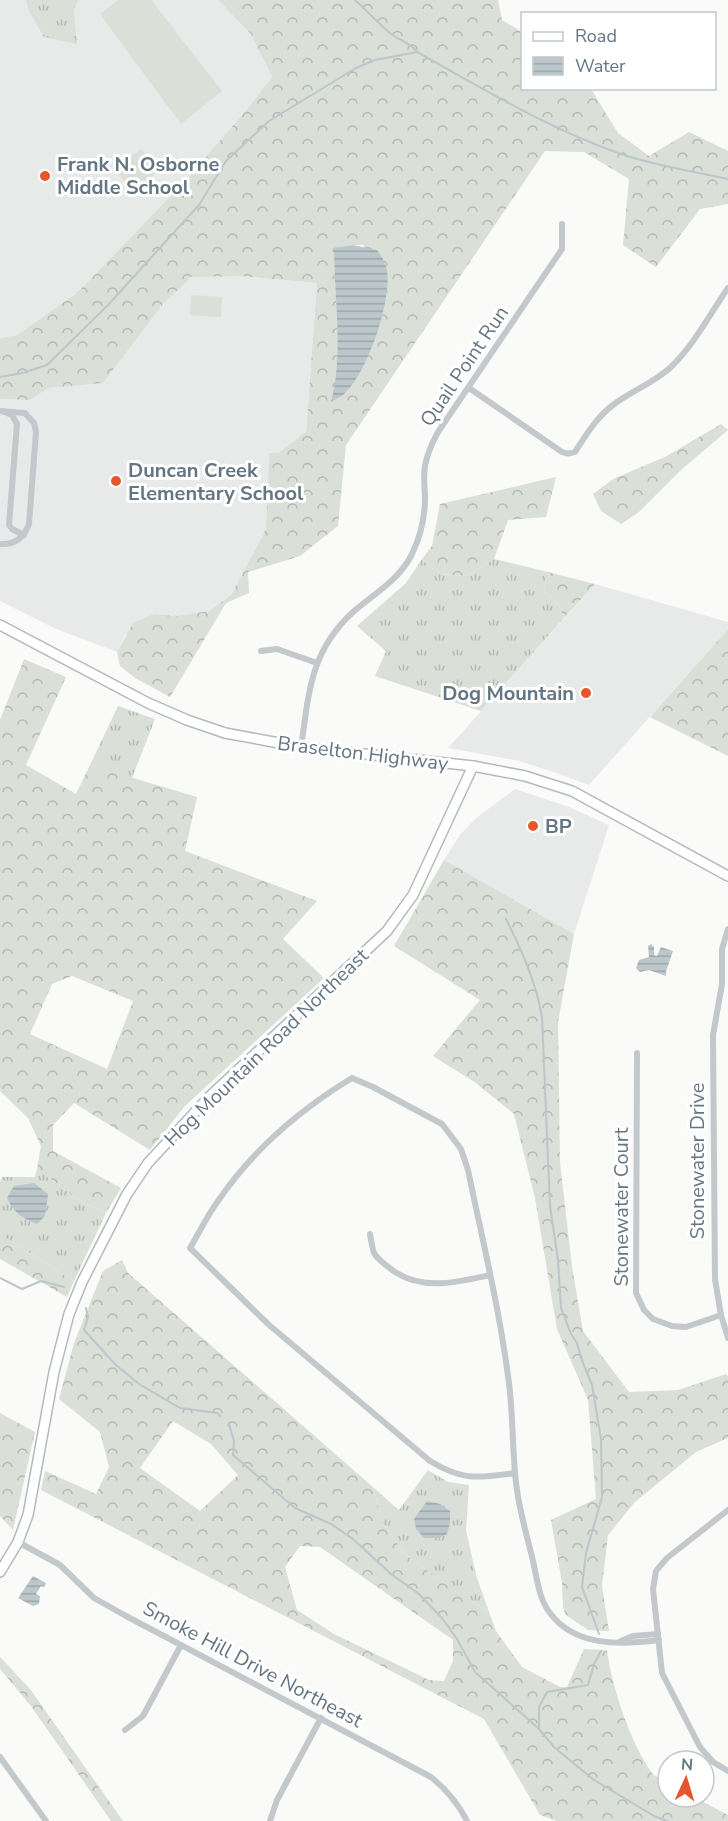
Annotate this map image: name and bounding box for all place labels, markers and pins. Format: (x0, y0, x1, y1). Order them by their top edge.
place label: Frank N. Osborne Middle School (57, 151, 219, 201)
marker: Frank N. Osborne Middle School (38, 169, 52, 183)
place label: Duncan Creek Elementary School (128, 457, 304, 507)
marker: Duncan Creek Elementary School (109, 474, 123, 488)
place label: Dog Mountain (442, 680, 574, 707)
marker: Dog Mountain (579, 686, 593, 700)
place label: BP (545, 813, 572, 840)
marker: BP (526, 819, 540, 833)

